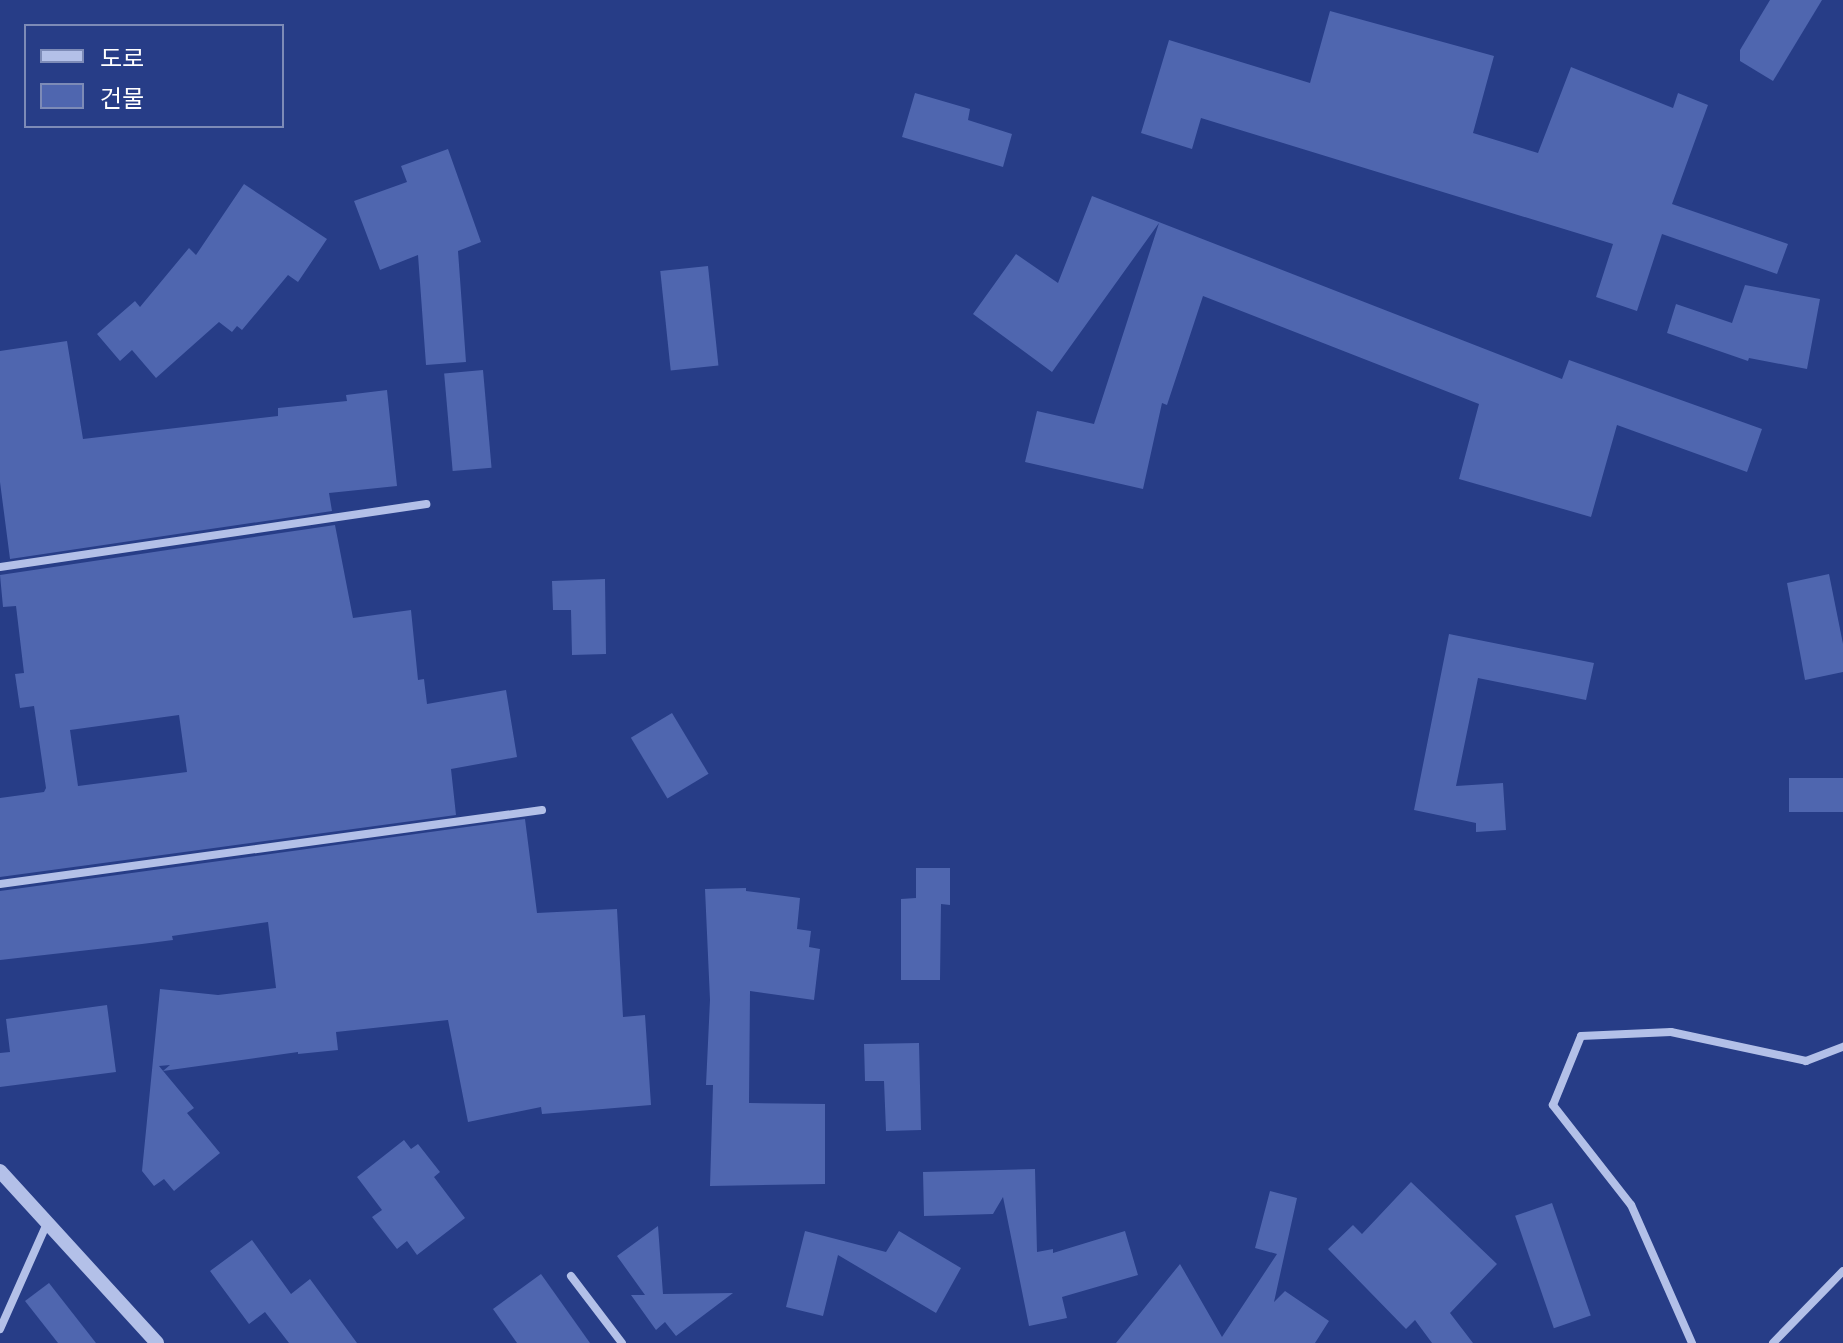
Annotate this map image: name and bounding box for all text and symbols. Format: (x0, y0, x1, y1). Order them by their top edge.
legend (24, 24, 284, 128)
text: 도로 (100, 43, 144, 72)
text: 건물 (100, 83, 144, 112)

